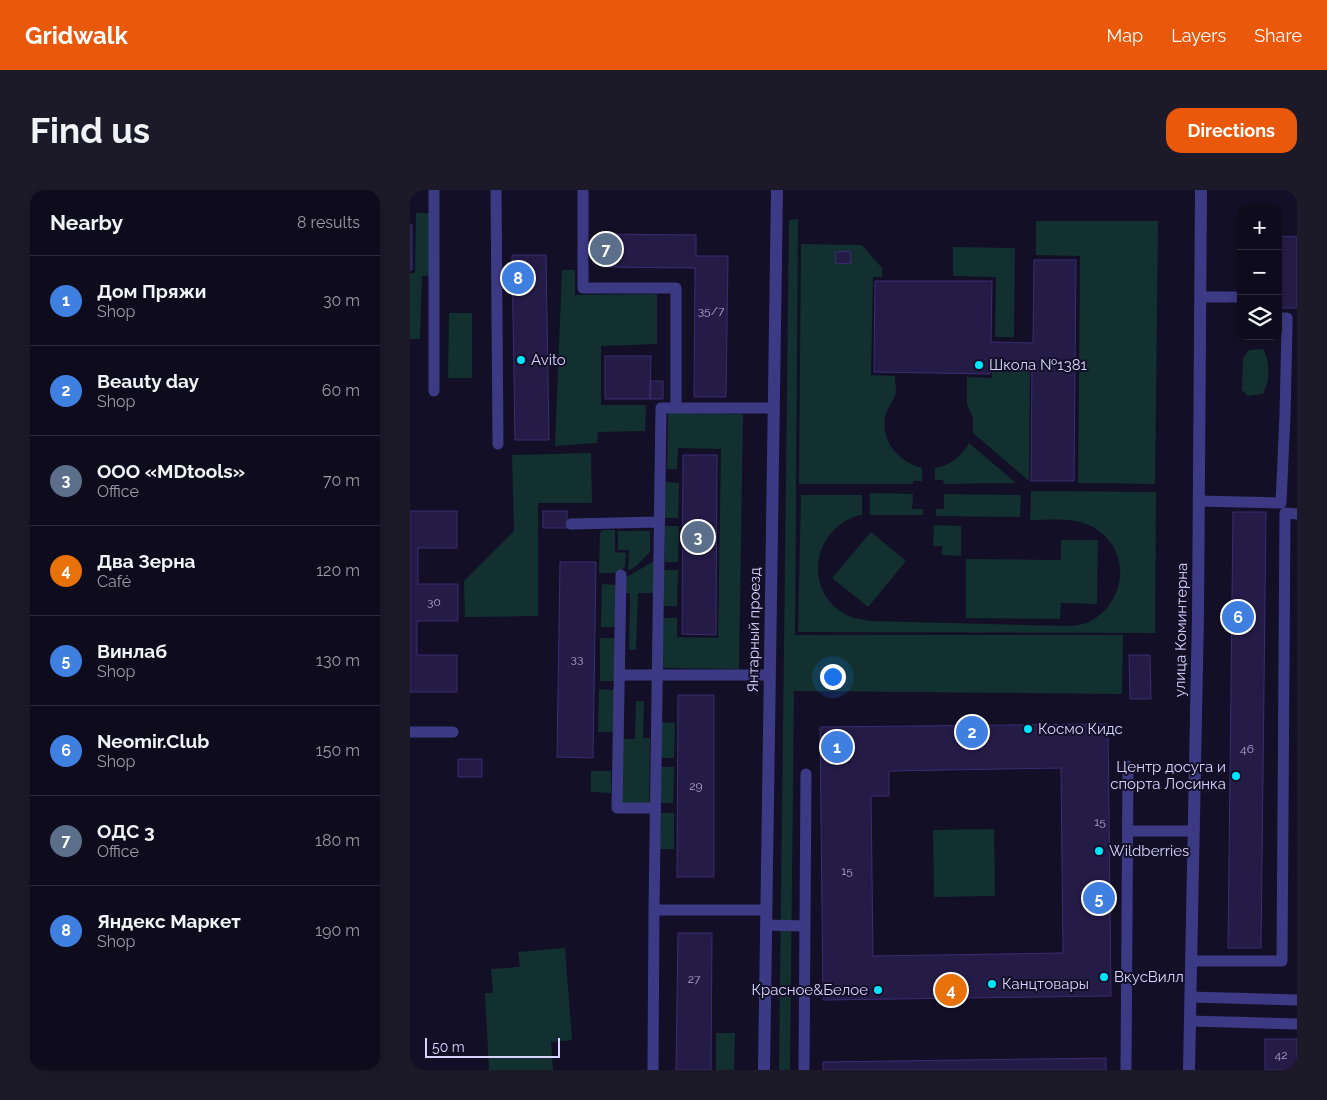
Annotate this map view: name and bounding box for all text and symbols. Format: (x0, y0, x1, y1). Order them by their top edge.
text: Gridwalk (25, 21, 128, 50)
text: Map (1107, 25, 1143, 46)
text: Layers (1171, 25, 1226, 46)
text: Share (1254, 25, 1302, 46)
button: Directions (1166, 108, 1297, 153)
text: Find us (30, 110, 150, 151)
map controls (1237, 205, 1282, 340)
button: + (1237, 205, 1282, 250)
text: Nearby (50, 210, 123, 235)
text: 8 results (297, 213, 360, 232)
pin: 7 (590, 230, 622, 268)
button: − (1237, 250, 1282, 295)
pin: 8 (502, 259, 534, 297)
text: Дом Пряжи (97, 280, 206, 302)
text: 1 (62, 291, 70, 310)
text: 30 m (323, 291, 360, 310)
button: layers (1237, 295, 1282, 340)
text: Shop (97, 302, 135, 321)
house number: 35/7 (698, 304, 725, 318)
place label: Avito (531, 351, 566, 369)
marker: Avito (515, 354, 527, 366)
place label: Школа №1381 (989, 356, 1088, 374)
marker: Школа №1381 (973, 359, 985, 371)
text: Beauty day (97, 370, 199, 392)
text: 2 (61, 381, 71, 400)
text: 60 m (322, 381, 360, 400)
text: Shop (97, 392, 135, 411)
text: ООО «MDtools» (97, 460, 245, 482)
text: 3 (62, 471, 70, 490)
text: 70 m (323, 471, 360, 490)
text: Office (97, 482, 139, 501)
pin: 3 (682, 518, 714, 556)
text: Два Зерна (97, 550, 196, 572)
text: 4 (61, 561, 71, 580)
text: 120 m (316, 561, 360, 580)
street label: улица Коминтерна (1171, 563, 1191, 697)
street label: Янтарный проезд (744, 567, 764, 693)
text: Café (97, 572, 131, 591)
house number: 30 (427, 595, 441, 609)
pin: 6 (1222, 598, 1254, 636)
text: Винлаб (97, 640, 167, 662)
text: 5 (62, 651, 70, 670)
text: 130 m (316, 651, 360, 670)
house number: 33 (571, 652, 583, 666)
text: Shop (97, 662, 135, 681)
your location (820, 664, 846, 690)
pin: 2 (956, 713, 988, 751)
place label: Космо Кидс (1038, 720, 1123, 738)
marker: Космо Кидс (1022, 723, 1034, 735)
pin: 1 (821, 728, 853, 766)
text: Neomir.Club (97, 730, 209, 752)
text: 6 (61, 741, 71, 760)
text: 150 m (316, 741, 360, 760)
house number: 46 (1240, 742, 1254, 756)
text: Shop (97, 752, 135, 771)
place label: Центр досуга и спорта Лосинка (1110, 758, 1226, 793)
marker: Центр досуга и спорта Лосинка (1230, 770, 1242, 782)
house number: 29 (689, 779, 703, 793)
house number: 15 (1094, 815, 1106, 829)
text: ОДС 3 (97, 820, 155, 842)
text: 7 (62, 831, 70, 850)
text: 180 m (315, 831, 360, 850)
text: Office (97, 842, 139, 861)
place label: Wildberries (1109, 842, 1189, 860)
marker: Wildberries (1093, 845, 1105, 857)
house number: 15 (841, 864, 853, 878)
pin: 5 (1083, 879, 1115, 917)
text: Яндекс Маркет (97, 910, 241, 932)
text: 8 (61, 921, 71, 940)
text: 190 m (315, 921, 360, 940)
text: Shop (97, 932, 135, 951)
place label: ВкусВилл (1114, 968, 1184, 986)
pin: 4 (935, 971, 967, 1009)
marker: ВкусВилл (1098, 971, 1110, 983)
house number: 27 (688, 972, 701, 986)
place label: Канцтовары (1002, 975, 1089, 993)
marker: Канцтовары (986, 978, 998, 990)
place label: Красное&Белое (751, 981, 868, 999)
marker: Красное&Белое (872, 984, 884, 996)
scale bar (425, 1035, 560, 1058)
text: 50 m (432, 1039, 465, 1055)
house number: 42 (1275, 1048, 1287, 1062)

